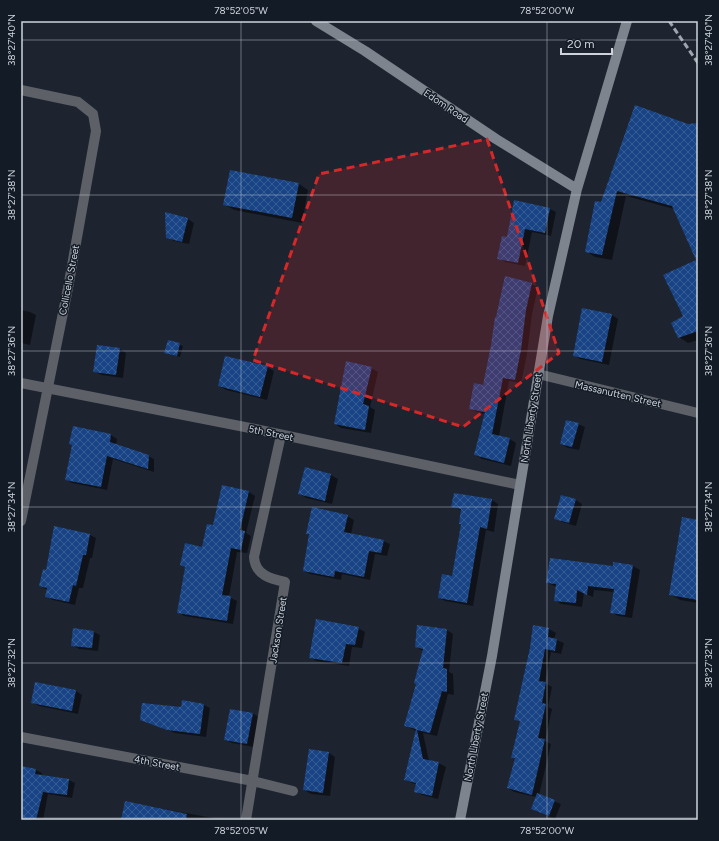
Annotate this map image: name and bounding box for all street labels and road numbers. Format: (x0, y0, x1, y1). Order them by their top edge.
street label: Edom Road (421, 86, 471, 126)
street label: Collicello Street (56, 244, 82, 316)
street label: North Liberty Street (518, 372, 545, 464)
street label: Massanutten Street (574, 378, 663, 410)
street label: 5th Street (247, 422, 295, 444)
street label: Jackson Street (266, 596, 290, 664)
street label: North Liberty Street (461, 691, 491, 783)
street label: 4th Street (133, 752, 181, 774)

